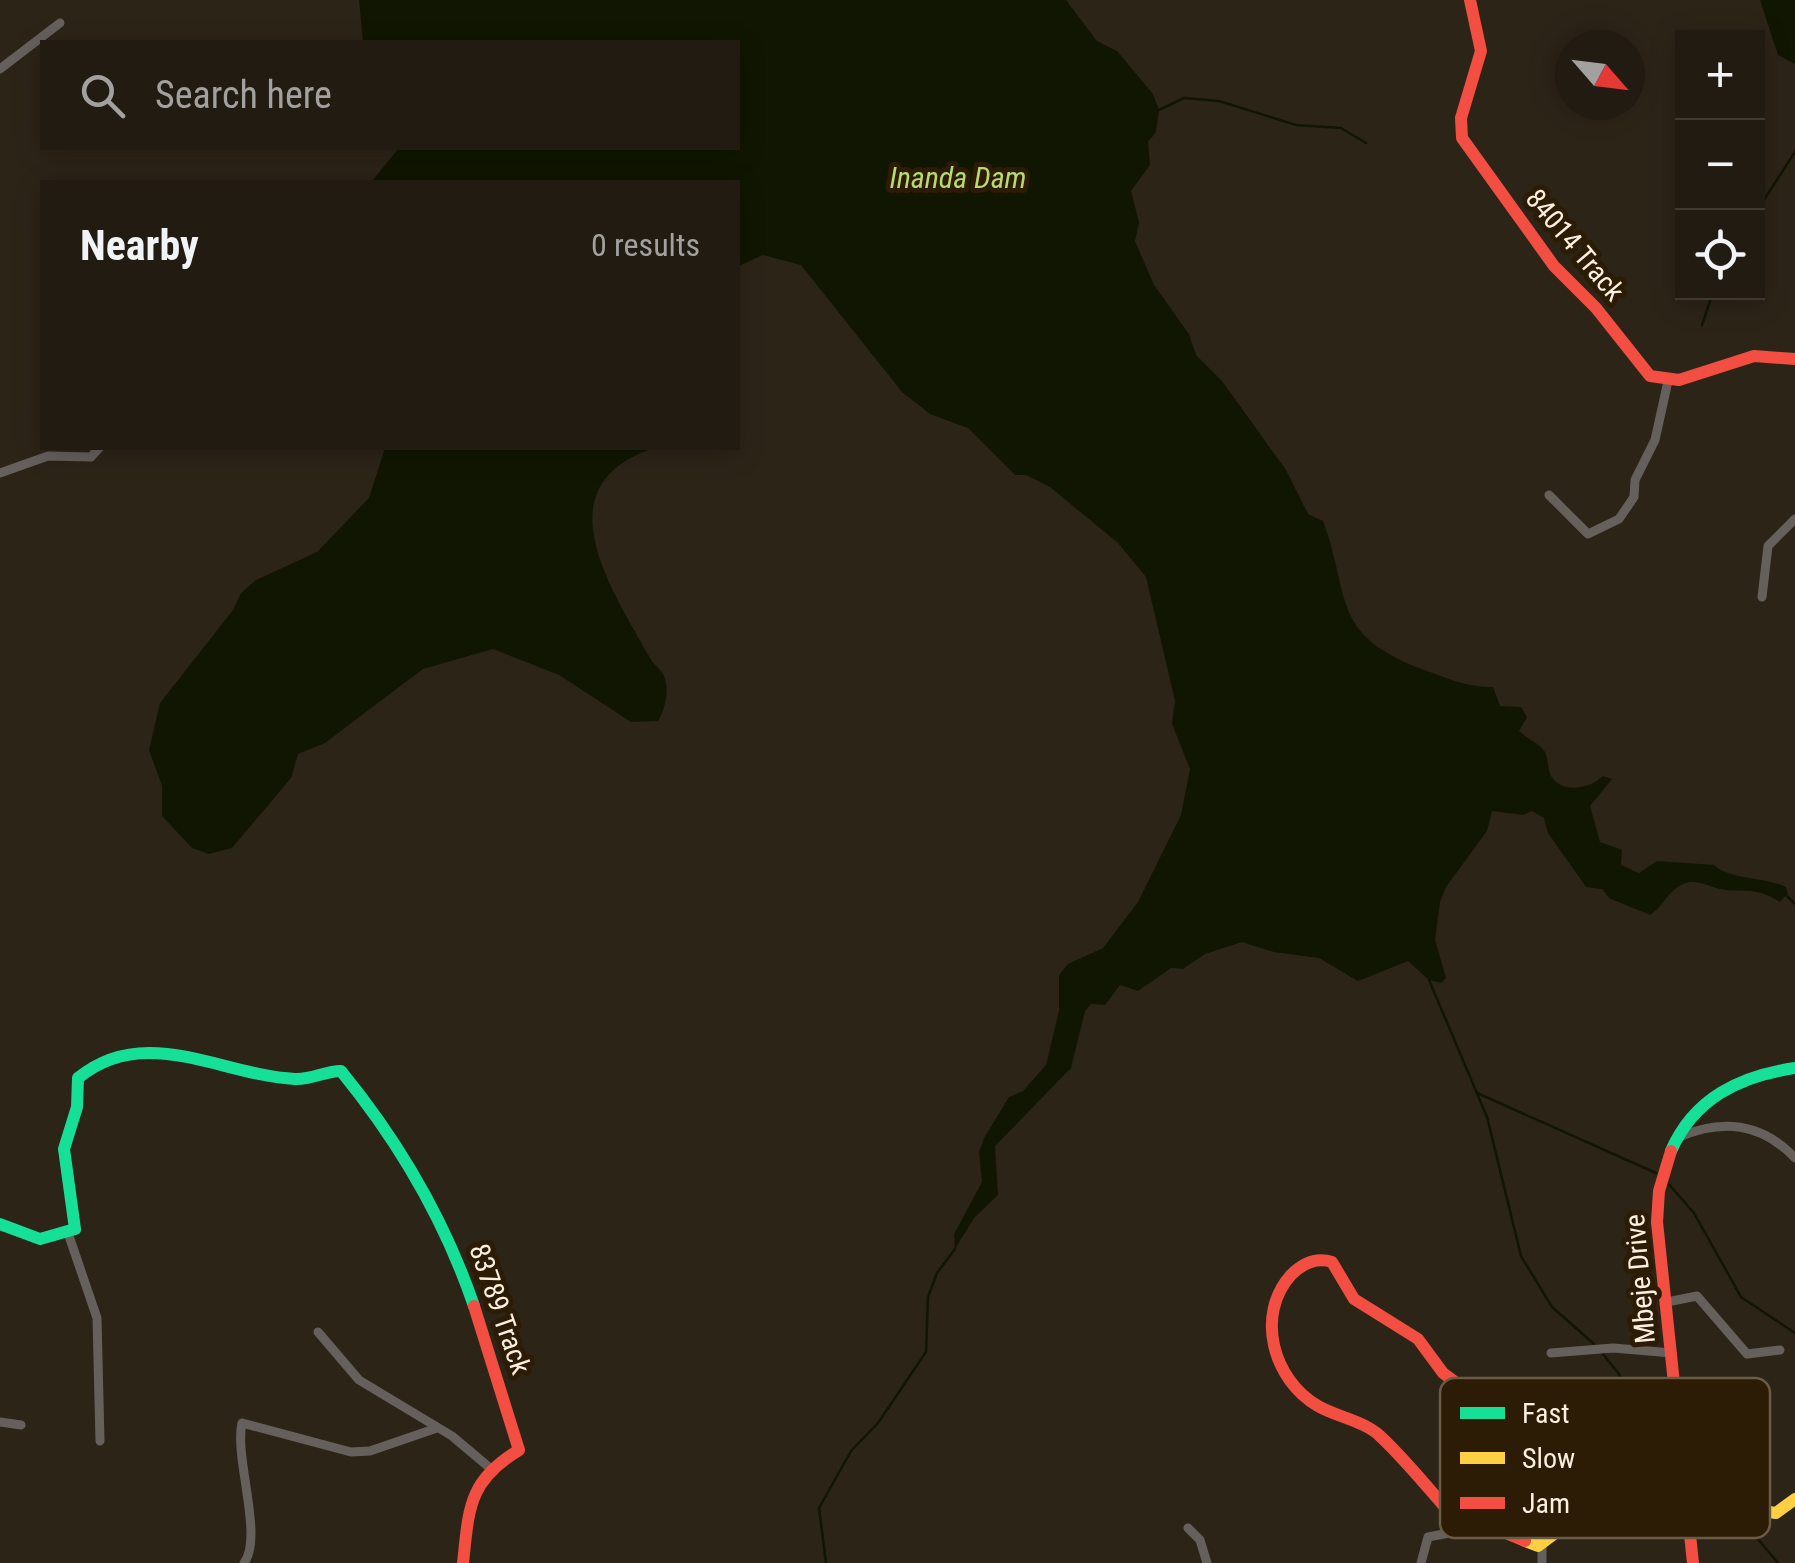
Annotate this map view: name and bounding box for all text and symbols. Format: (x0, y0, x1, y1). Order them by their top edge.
north arrow (1555, 30, 1645, 120)
map controls (1675, 30, 1765, 300)
button: + (1675, 30, 1765, 120)
search box (40, 40, 740, 150)
icon: search (75, 68, 130, 123)
text: Search here (155, 73, 332, 117)
button: − (1675, 120, 1765, 210)
water label: Inanda Dam (889, 160, 1027, 195)
street label: 84014 Track (1519, 182, 1631, 308)
button: locate (1675, 210, 1765, 300)
text: Nearby (80, 221, 199, 270)
text: 0 results (591, 226, 700, 264)
street label: Mbeje Drive (1618, 1213, 1662, 1345)
street label: 83789 Track (462, 1240, 538, 1379)
legend (1440, 1378, 1770, 1538)
text: Fast (1522, 1397, 1569, 1430)
text: Slow (1522, 1442, 1575, 1475)
text: Jam (1522, 1487, 1570, 1520)

